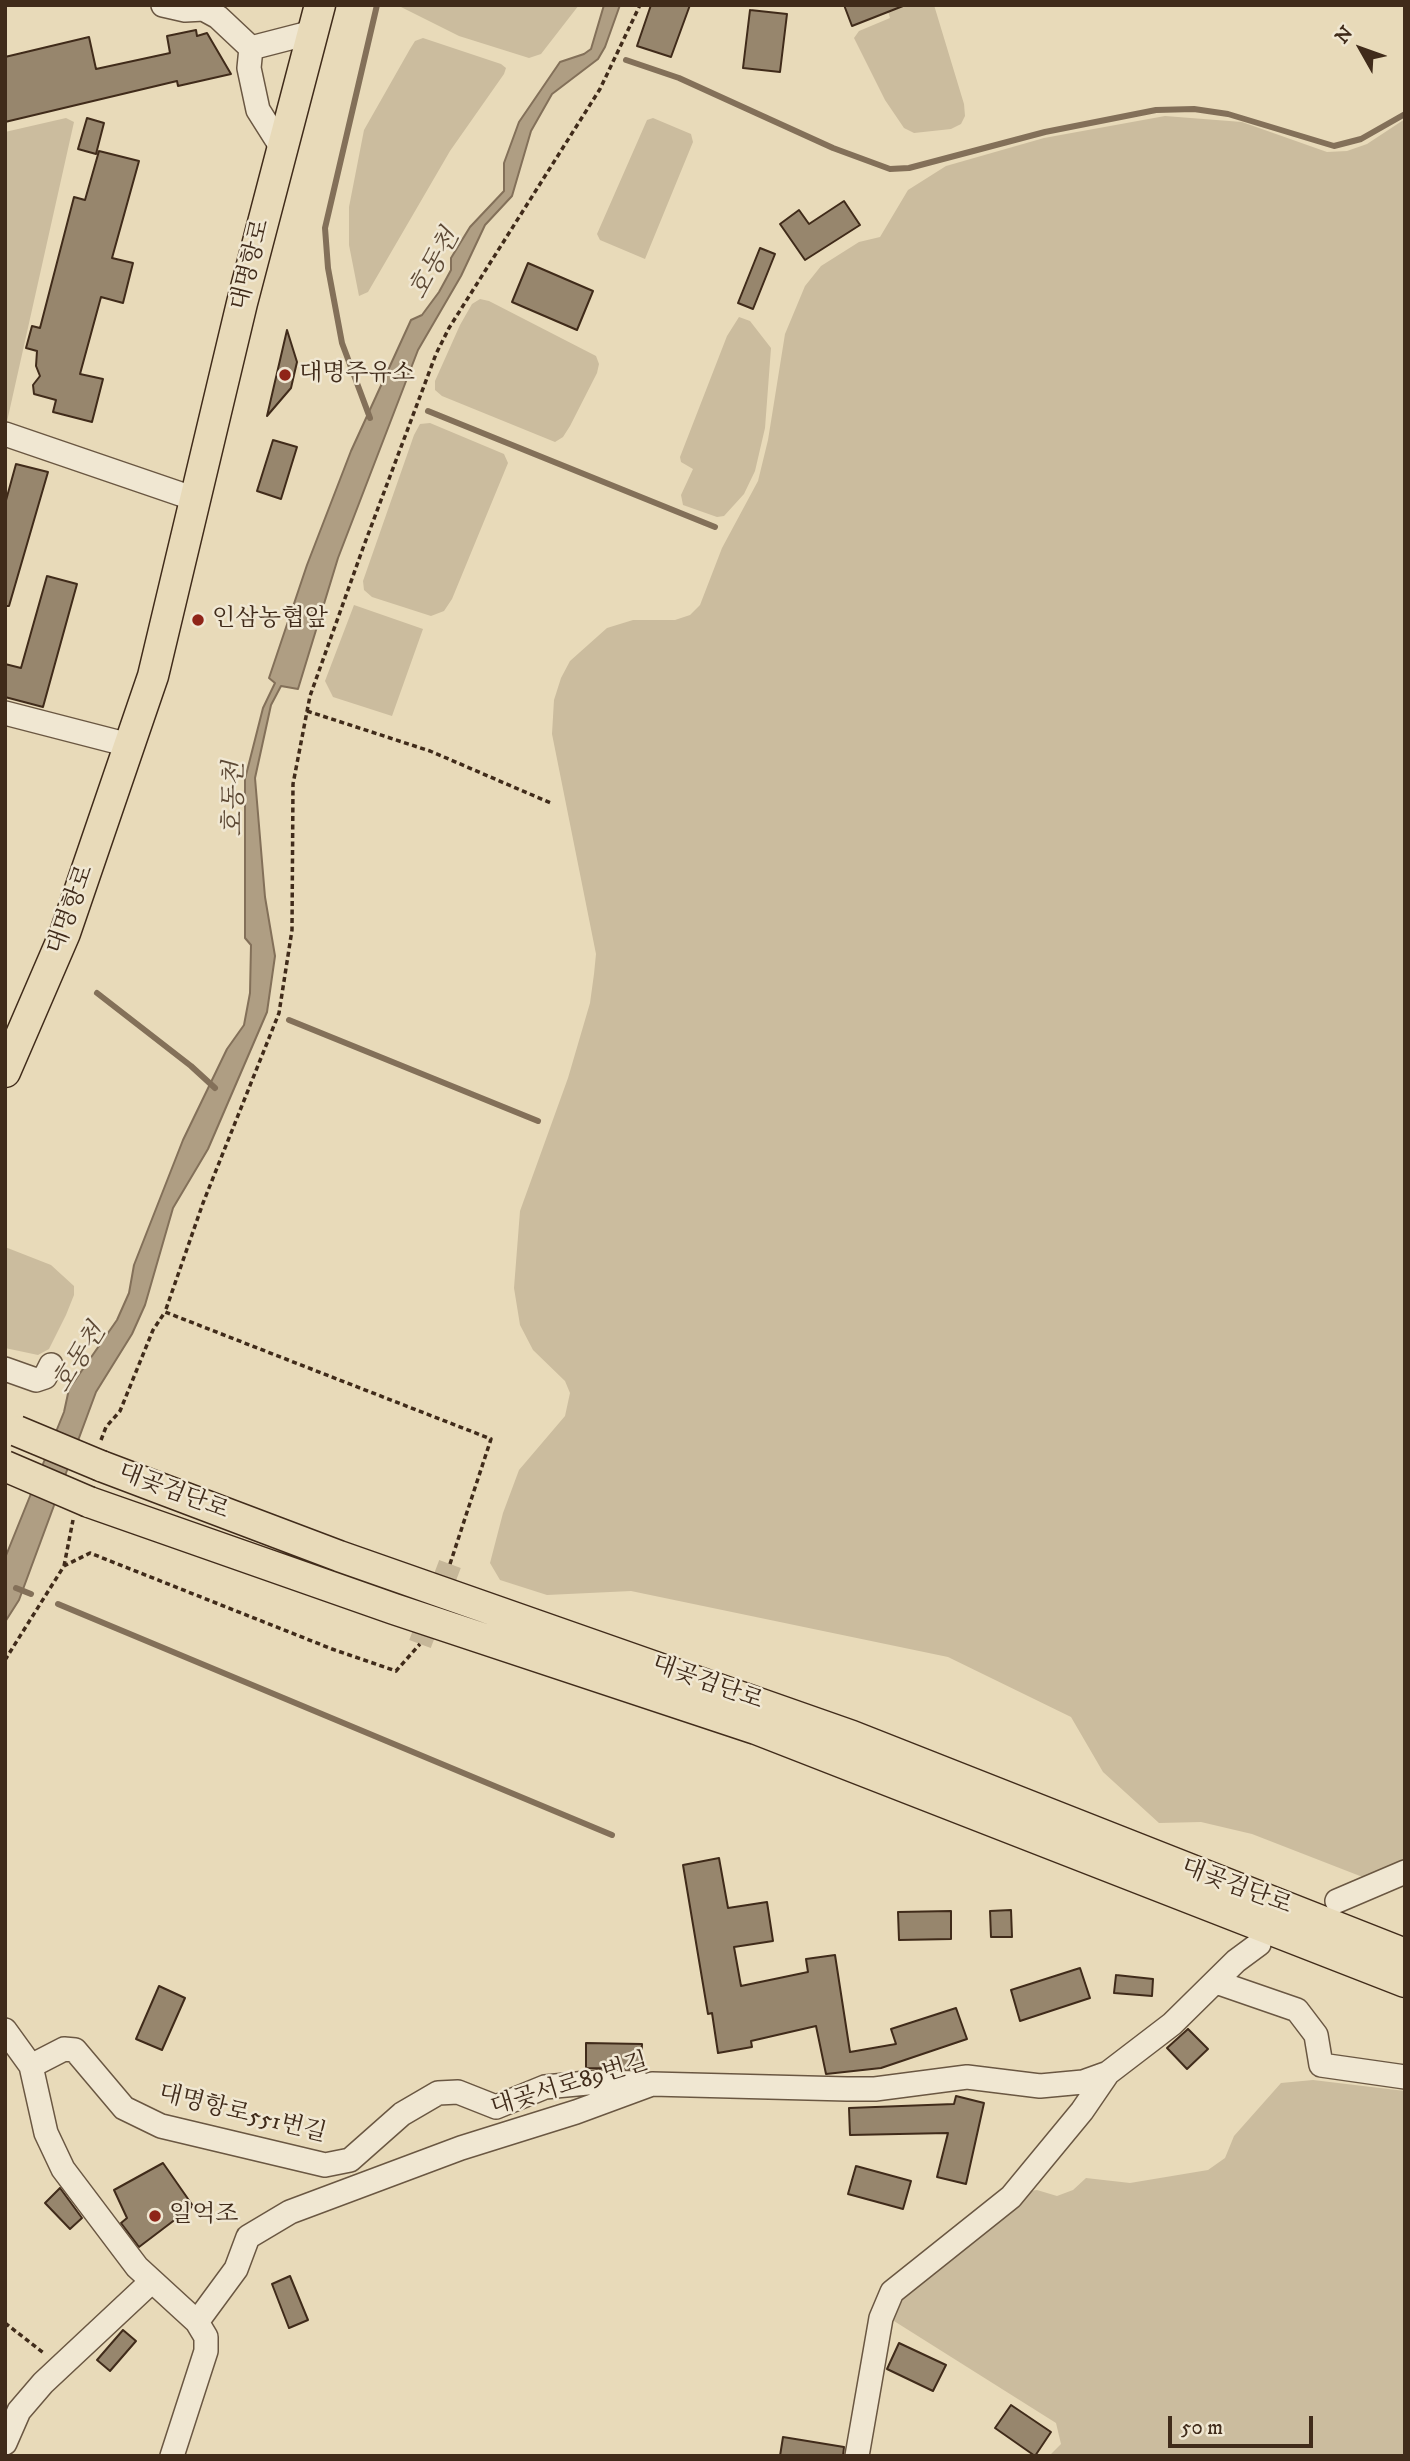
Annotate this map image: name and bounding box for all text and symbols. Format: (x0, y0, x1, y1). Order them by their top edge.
north arrow (1326, 14, 1396, 84)
text: N (1331, 22, 1358, 49)
street label: 대명항로 (227, 217, 277, 313)
water label: 호동천 (404, 224, 468, 306)
place label: 대명주유소 (299, 361, 415, 389)
marker: 대명주유소 (277, 367, 293, 383)
place label: 인삼농협앞 (212, 606, 328, 634)
marker: 인삼농협앞 (190, 612, 206, 628)
water label: 호동천 (220, 761, 252, 837)
street label: 대명항로 (43, 862, 101, 958)
water label: 호동천 (48, 1319, 114, 1399)
street label: 대곶검단로 (114, 1459, 232, 1527)
street label: 대곶검단로 (648, 1651, 766, 1717)
street label: 대곶검단로 (1177, 1854, 1295, 1922)
street label: 대곶서로89번길 (488, 2048, 652, 2124)
street label: 대명항로551번길 (155, 2080, 329, 2150)
place label: 일억조 (169, 2202, 239, 2230)
marker: 일억조 (147, 2208, 163, 2224)
scale bar (1172, 2402, 1317, 2446)
text: 50 m (1181, 2415, 1223, 2441)

